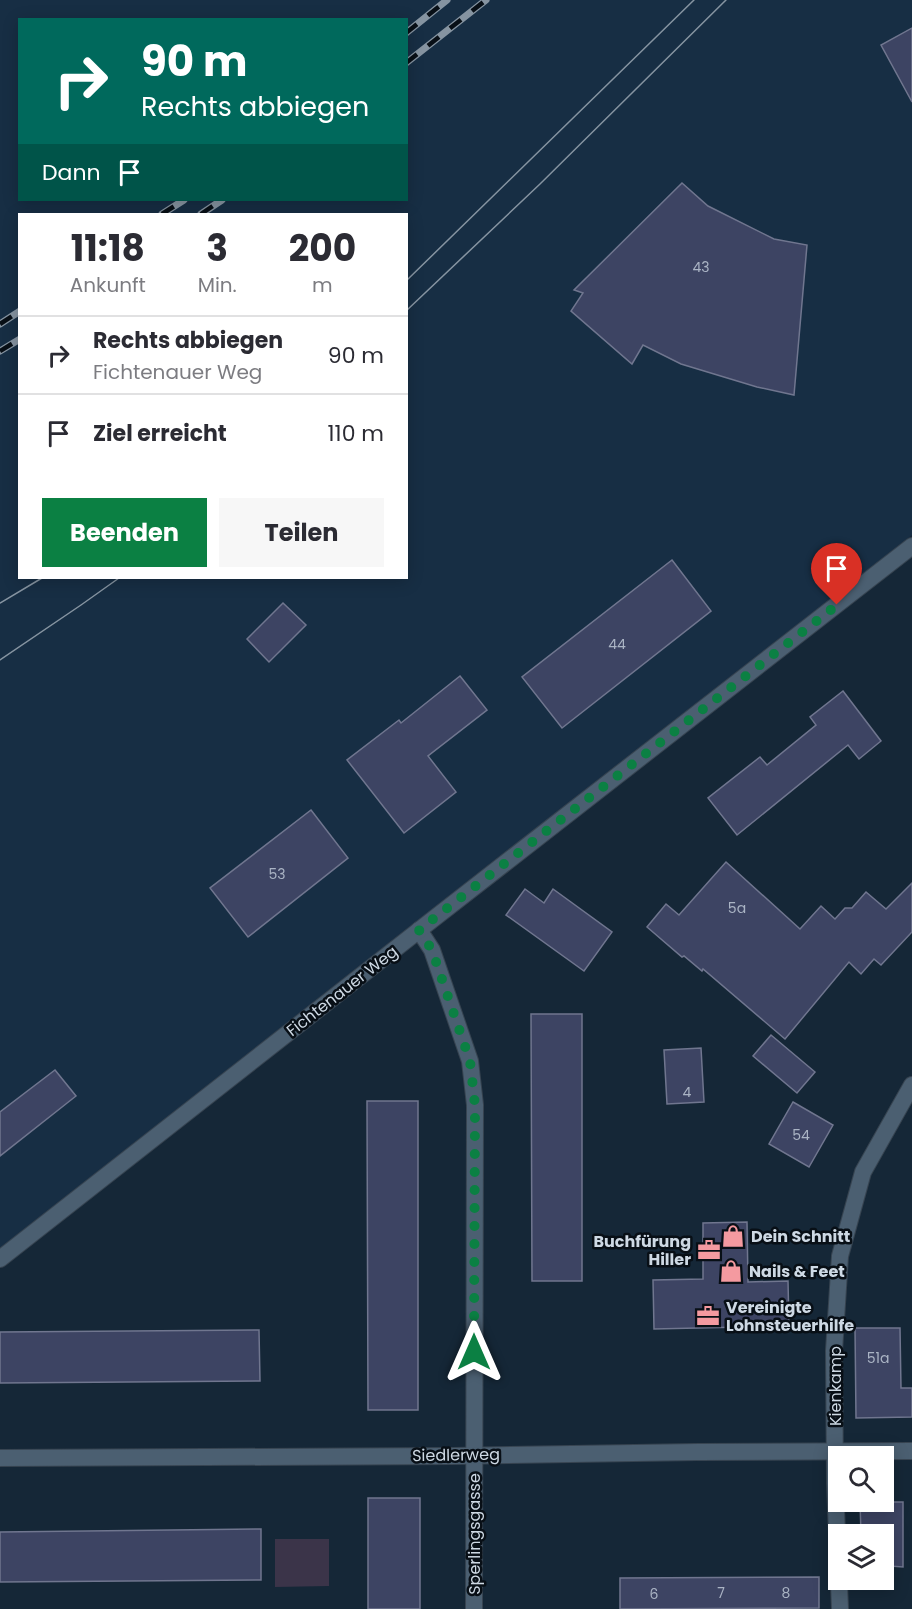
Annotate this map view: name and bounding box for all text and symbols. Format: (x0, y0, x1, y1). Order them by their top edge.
text: 90 m (141, 32, 248, 91)
icon: right (42, 42, 120, 120)
text: Rechts abbiegen (141, 88, 369, 125)
icon: arrive (113, 156, 146, 189)
text: Dann (42, 157, 101, 188)
text: 11:18 (71, 223, 145, 274)
text: 3 (206, 223, 228, 274)
text: 200 (289, 223, 356, 274)
house number: 43 (692, 257, 710, 277)
text: Ankunft (70, 271, 146, 299)
text: Min. (198, 271, 237, 299)
text: m (312, 271, 333, 299)
text: Rechts abbiegen (93, 325, 283, 356)
icon: right (42, 339, 75, 372)
text: 90 m (328, 340, 384, 371)
text: Fichtenauer Weg (93, 358, 262, 386)
icon: arrive (42, 417, 75, 450)
text: Ziel erreicht (93, 418, 227, 449)
text: 110 m (328, 418, 384, 449)
button: Beenden (42, 498, 207, 567)
button: Teilen (219, 498, 384, 567)
pin (811, 543, 862, 605)
icon: arrive (820, 552, 853, 585)
house number: 44 (608, 634, 626, 654)
house number: 53 (268, 864, 286, 884)
house number: 5a (728, 898, 746, 918)
street label: Fichtenauer Weg (282, 940, 402, 1042)
house number: 4 (683, 1082, 692, 1102)
house number: 54 (792, 1125, 810, 1145)
shop icon: Dein Schnitt (720, 1223, 746, 1249)
place label: Dein Schnitt (751, 1225, 850, 1248)
place label: Buchfürung Hiller (593, 1230, 691, 1271)
office icon: Buchfürung Hiller (696, 1237, 722, 1263)
shop icon: Nails & Feet (718, 1258, 744, 1284)
place label: Nails & Feet (749, 1260, 845, 1283)
place label: Vereinigte Lohnsteuerhilfe (726, 1296, 854, 1337)
office icon: Vereinigte Lohnsteuerhilfe (695, 1303, 721, 1329)
position arrow (442, 1320, 506, 1384)
street label: Kienkamp (824, 1346, 847, 1426)
house number: 51a (867, 1348, 889, 1368)
street label: Siedlerweg (412, 1443, 500, 1467)
map controls (828, 1446, 894, 1590)
button: search (828, 1446, 894, 1512)
street label: Sperlingsgasse (463, 1473, 486, 1595)
button: layers (828, 1524, 894, 1590)
house number: 7 (717, 1583, 725, 1603)
house number: 8 (782, 1583, 791, 1603)
house number: 6 (650, 1584, 659, 1604)

